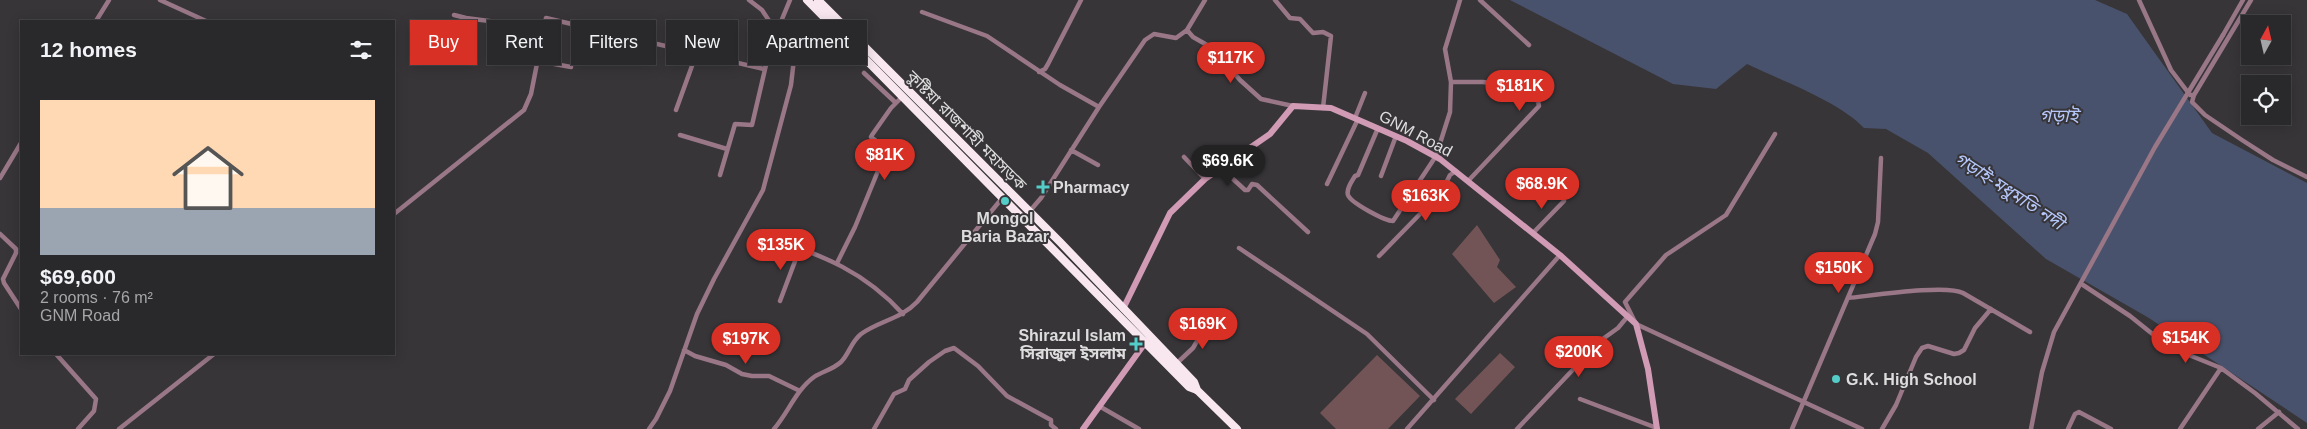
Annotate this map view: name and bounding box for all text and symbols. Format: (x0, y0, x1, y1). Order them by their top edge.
north arrow (2241, 15, 2291, 65)
map controls (2241, 15, 2291, 125)
chip: Buy (410, 20, 477, 65)
chip: Rent (487, 20, 561, 65)
chip: Filters (571, 20, 656, 65)
chip: New (666, 20, 738, 65)
chip: Apartment (748, 20, 867, 65)
icon: filters (347, 36, 375, 64)
text: 12 homes (40, 38, 137, 61)
pin: $117K (1196, 42, 1266, 84)
text: $117K (1208, 49, 1254, 66)
street label: কুষ্টিয়া রাজশাহী মহাসড়ক (902, 66, 1031, 195)
pin: $181K (1485, 70, 1555, 112)
button: locate (2241, 75, 2291, 125)
text: $181K (1496, 77, 1544, 94)
water label: গড়াই (2040, 105, 2082, 126)
street label: GNM Road (1376, 107, 1455, 160)
icon: home (163, 133, 253, 223)
pin: $81K (855, 138, 915, 181)
pin: $69.6K (1187, 144, 1269, 187)
text: $81K (866, 146, 904, 163)
water label: গড়াই-মধুমতি নদী (1950, 148, 2070, 236)
text: $69.6K (1202, 152, 1254, 169)
pin: $68.9K (1501, 168, 1583, 210)
text: $68.9K (1516, 175, 1568, 192)
place label: Pharmacy (1053, 179, 1130, 196)
pin: $163K (1391, 180, 1461, 222)
marker: Pharmacy (1037, 181, 1049, 193)
text: $163K (1402, 187, 1450, 204)
marker: Mongol Baria Bazar (999, 195, 1011, 207)
place label: Mongol Baria Bazar (961, 210, 1049, 245)
pin: $135K (746, 228, 816, 271)
text: $135K (757, 236, 805, 253)
pin: $150K (1804, 252, 1874, 294)
text: $150K (1815, 259, 1863, 276)
text: $69,600 (40, 265, 116, 288)
text: 2 rooms · 76 m² (40, 289, 153, 306)
text: GNM Road (40, 307, 120, 324)
pin: $169K (1168, 308, 1238, 350)
text: $169K (1179, 315, 1227, 332)
pin: $197K (711, 322, 781, 365)
pin: $154K (2151, 322, 2221, 364)
place label: Shirazul Islam সিরাজুল ইসলাম (1018, 327, 1127, 362)
text: $154K (2162, 329, 2210, 346)
text: $197K (722, 330, 770, 347)
pin: $200K (1544, 336, 1614, 378)
marker: Shirazul Islam সিরাজুল ইসলাম (1130, 338, 1142, 350)
text: $200K (1555, 343, 1603, 360)
place label: G.K. High School (1846, 371, 1977, 388)
marker: G.K. High School (1830, 373, 1842, 385)

